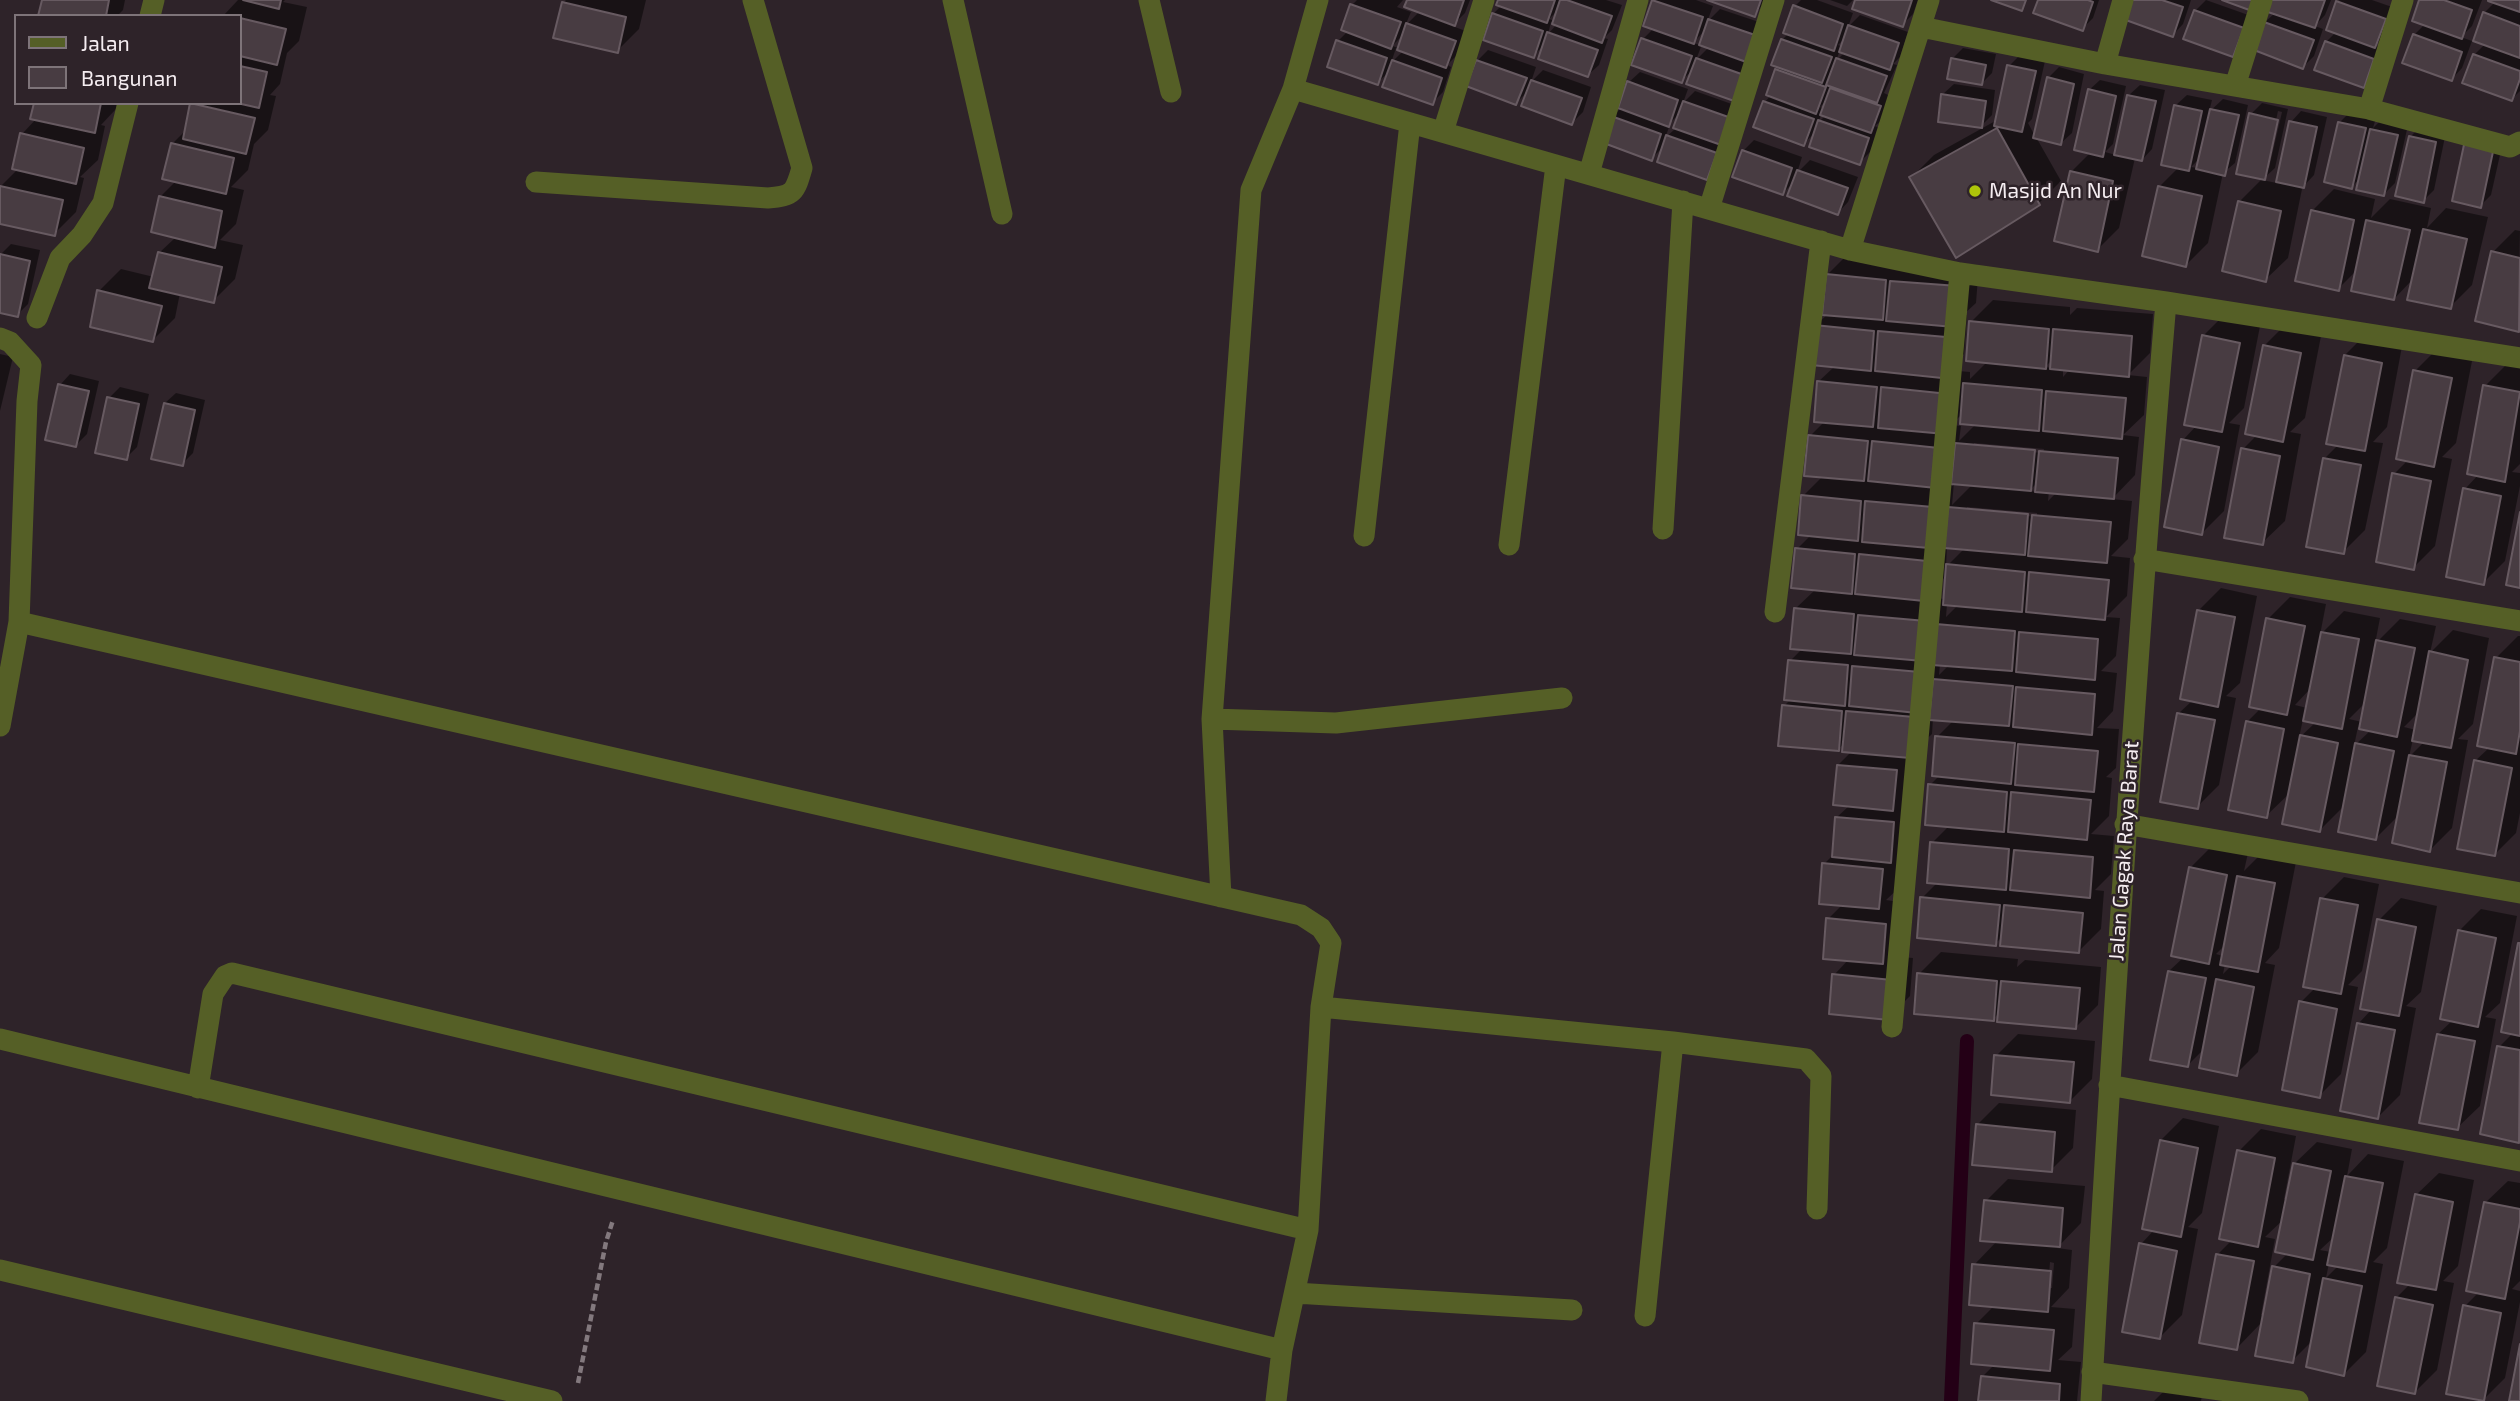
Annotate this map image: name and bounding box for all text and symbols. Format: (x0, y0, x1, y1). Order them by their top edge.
legend (14, 14, 242, 105)
text: Jalan (81, 30, 130, 55)
text: Bangunan (81, 65, 177, 90)
place label: Masjid An Nur (1989, 178, 2122, 204)
marker: Masjid An Nur (1967, 183, 1983, 199)
street label: Jalan Gagak Raya Barat (2104, 740, 2144, 962)

